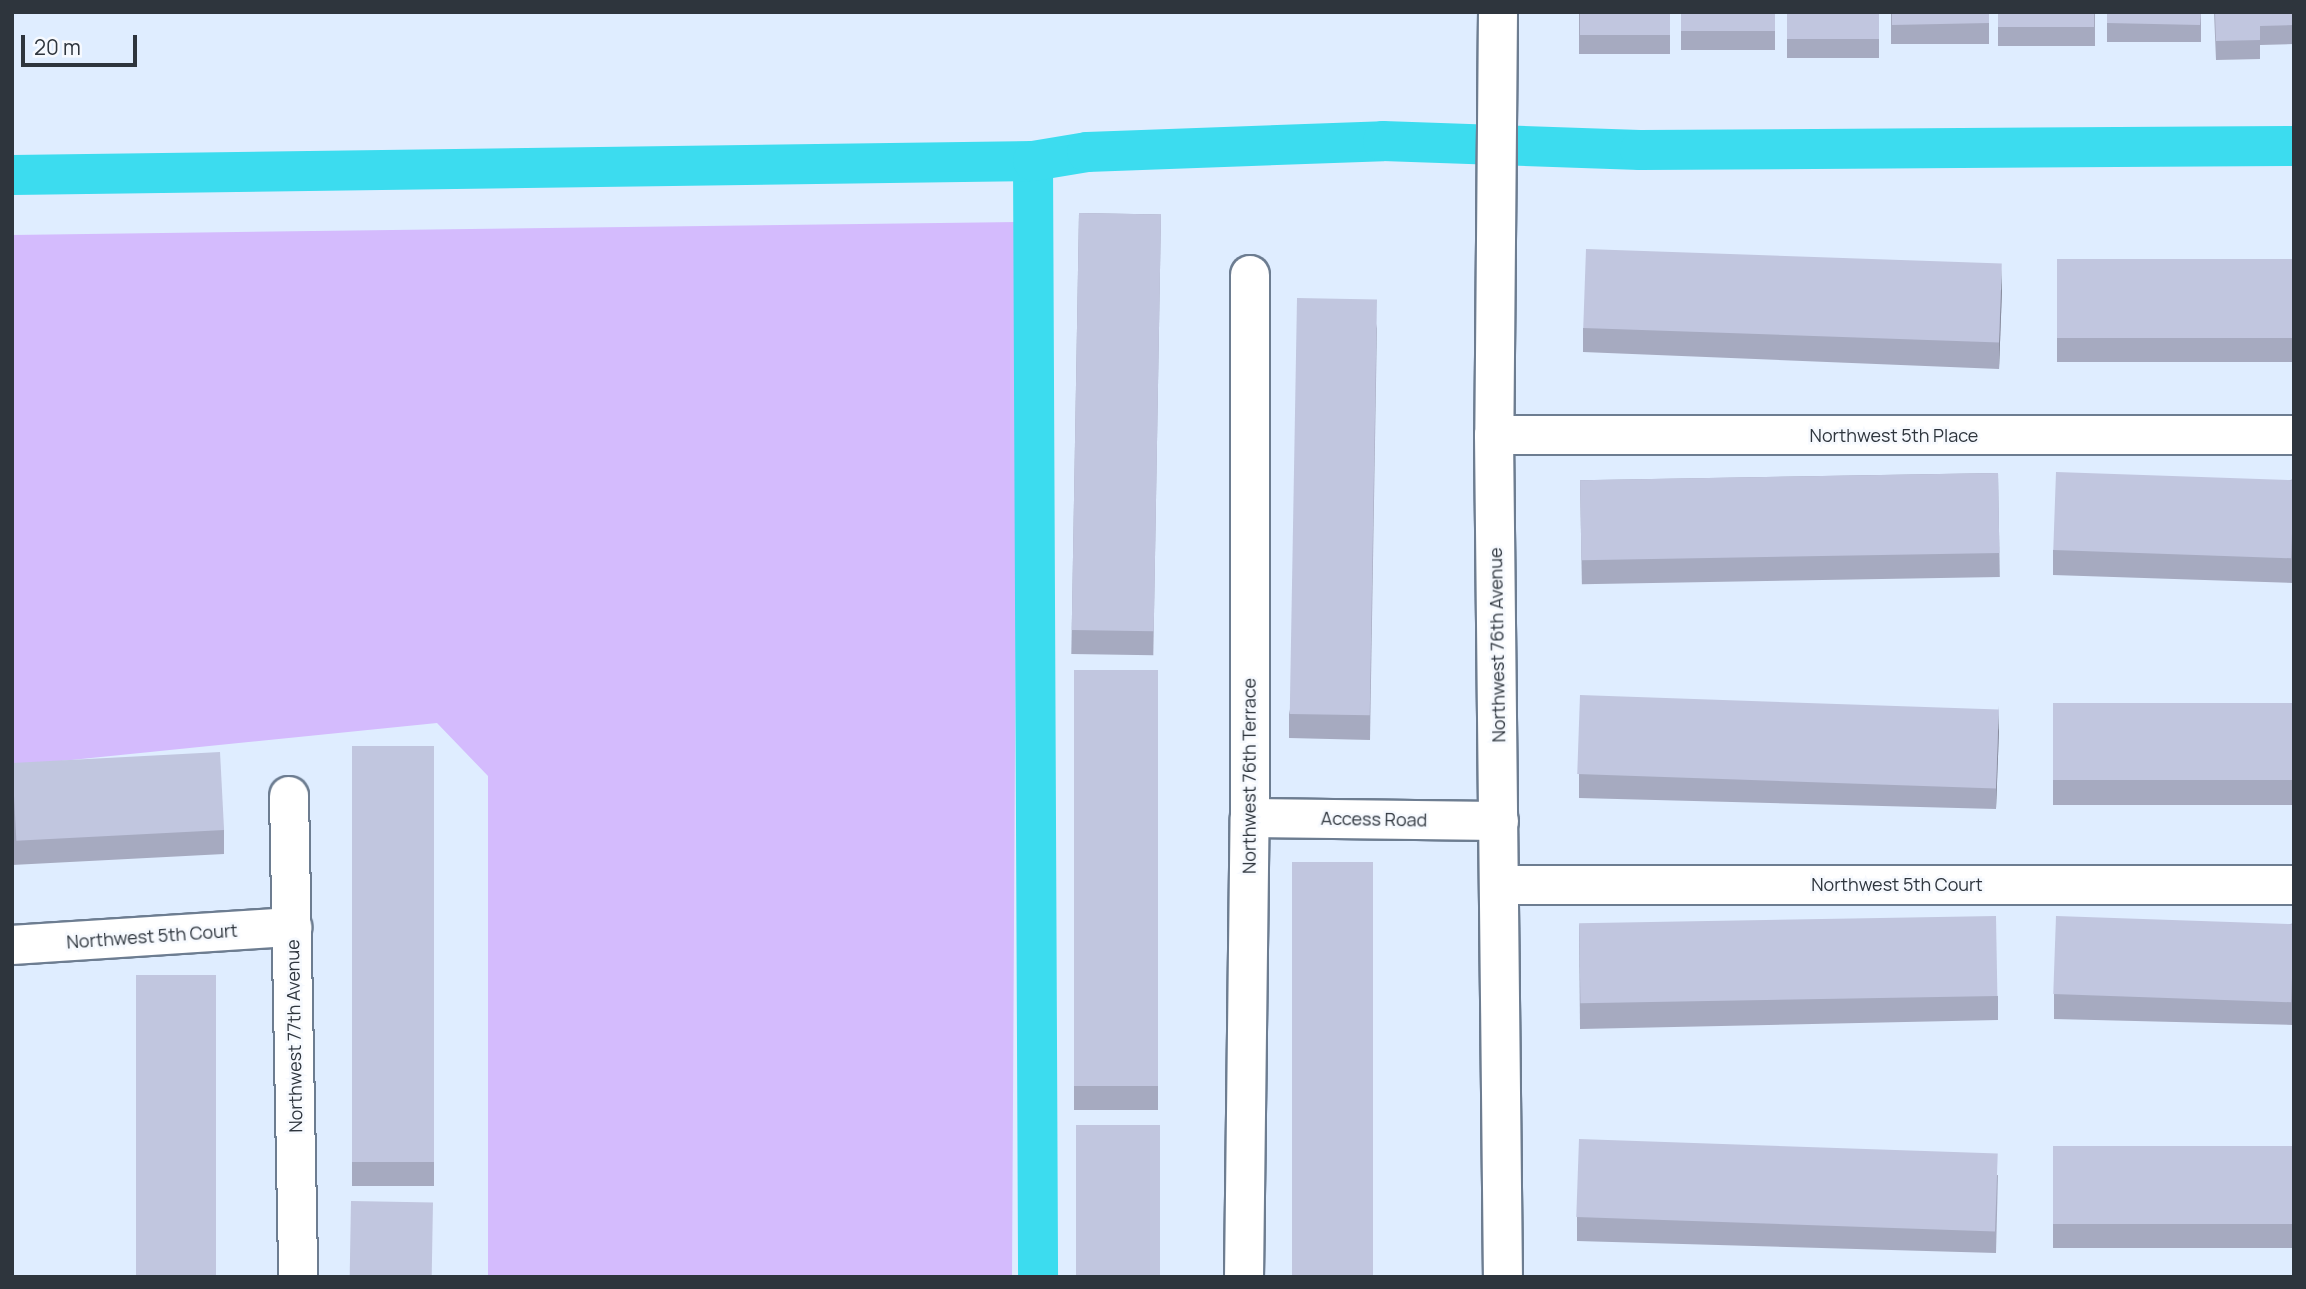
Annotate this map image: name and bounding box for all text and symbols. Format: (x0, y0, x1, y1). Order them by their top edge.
scale bar (24, 21, 140, 65)
text: 20 m (34, 33, 81, 61)
street label: Northwest 5th Place (1810, 424, 1978, 446)
street label: Northwest 76th Avenue (1485, 547, 1509, 743)
street label: Northwest 76th Terrace (1238, 678, 1260, 874)
street label: Access Road (1321, 807, 1427, 831)
street label: Northwest 5th Court (1811, 873, 1983, 895)
street label: Northwest 5th Court (66, 919, 238, 953)
street label: Northwest 77th Avenue (282, 939, 306, 1133)

